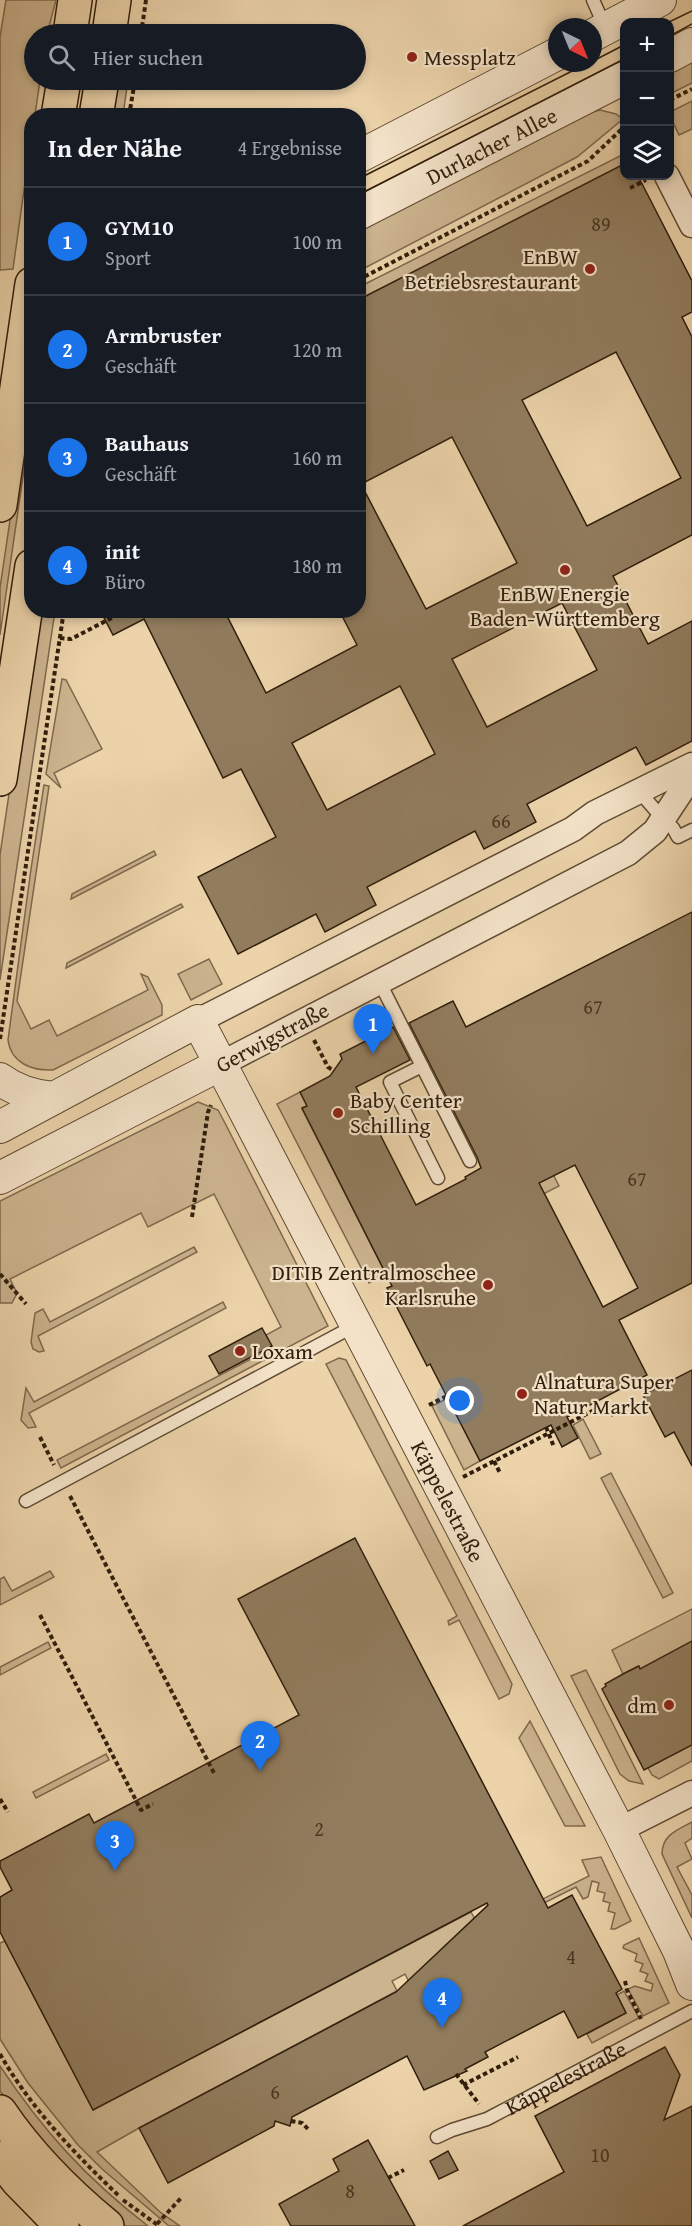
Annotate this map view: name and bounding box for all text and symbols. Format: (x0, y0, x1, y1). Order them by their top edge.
north arrow (548, 18, 602, 72)
map controls (620, 18, 674, 180)
button: + (620, 18, 674, 72)
search box (24, 24, 366, 90)
icon: search (45, 41, 78, 74)
text: Hier suchen (93, 41, 203, 73)
place label: Messplatz (424, 41, 516, 73)
marker: Messplatz (405, 50, 419, 64)
button: − (620, 72, 674, 126)
street label: Durlacher Allee (420, 99, 563, 193)
button: layers (620, 126, 674, 180)
text: In der Nähe (48, 128, 182, 167)
text: 4 Ergebnisse (238, 133, 342, 162)
house number: 89 (591, 209, 611, 238)
text: GYM10 (105, 211, 174, 243)
text: 1 (62, 227, 73, 256)
text: 100 m (292, 227, 342, 256)
place label: EnBW Betriebsrestaurant (405, 240, 578, 297)
text: Sport (105, 243, 151, 272)
marker: EnBW Betriebsrestaurant (583, 262, 597, 276)
text: Armbruster (105, 319, 221, 351)
text: 2 (62, 335, 73, 364)
text: 120 m (292, 335, 342, 364)
text: Geschäft (105, 351, 177, 380)
text: Bauhaus (105, 427, 189, 459)
text: 3 (62, 443, 73, 472)
text: 160 m (292, 443, 342, 472)
text: Geschäft (105, 459, 177, 488)
text: init (105, 535, 140, 567)
text: 4 (62, 551, 73, 580)
text: 180 m (292, 551, 342, 580)
marker: EnBW Energie Baden-Württemberg (558, 563, 572, 577)
text: Büro (105, 567, 145, 596)
place label: EnBW Energie Baden-Württemberg (470, 577, 660, 634)
house number: 66 (491, 806, 511, 835)
house number: 67 (583, 992, 603, 1021)
street label: Gerwigstraße (210, 994, 334, 1080)
pin: 1 (354, 1004, 392, 1054)
place label: Baby Center Schilling (350, 1084, 462, 1141)
marker: Baby Center Schilling (331, 1106, 345, 1120)
house number: 67 (627, 1164, 647, 1193)
place label: DITIB Zentralmoschee Karlsruhe (272, 1256, 476, 1313)
marker: DITIB Zentralmoschee Karlsruhe (481, 1278, 495, 1292)
place label: Loxam (252, 1335, 313, 1367)
marker: Loxam (233, 1344, 247, 1358)
place label: Alnatura Super Natur Markt (534, 1365, 674, 1422)
your location (445, 1386, 474, 1415)
marker: Alnatura Super Natur Markt (515, 1387, 529, 1401)
street label: Käppelestraße (403, 1435, 493, 1568)
place label: dm (627, 1689, 657, 1721)
marker: dm (662, 1698, 676, 1712)
pin: 2 (240, 1722, 280, 1771)
house number: 2 (314, 1814, 324, 1843)
pin: 3 (96, 1822, 134, 1871)
house number: 4 (566, 1942, 576, 1971)
pin: 4 (422, 1978, 462, 2028)
street label: Käppelestraße (499, 2032, 632, 2123)
house number: 6 (270, 2077, 280, 2106)
house number: 10 (590, 2140, 610, 2169)
house number: 8 (345, 2176, 355, 2205)

